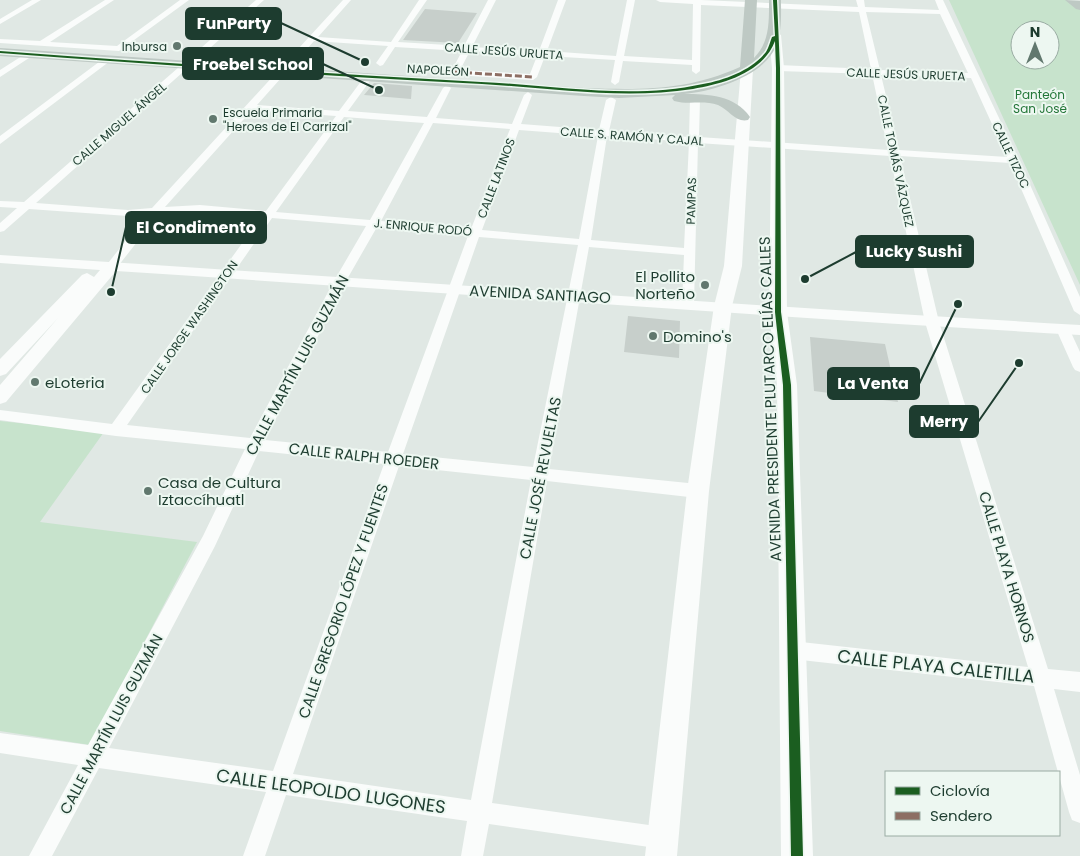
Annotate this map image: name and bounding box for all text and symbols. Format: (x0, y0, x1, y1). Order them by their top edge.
callout: FunParty (186, 8, 281, 39)
text: FunParty (197, 12, 272, 35)
north arrow (1010, 20, 1060, 70)
text: N (1030, 22, 1040, 42)
place label: Inbursa (122, 38, 167, 55)
street label: CALLE JESÚS URUETA (444, 38, 564, 64)
marker: Inbursa (171, 40, 183, 52)
callout: Froebel School (183, 48, 323, 79)
text: Froebel School (193, 53, 313, 76)
street label: NAPOLEÓN (407, 60, 469, 80)
street label: CALLE JESÚS URUETA (846, 63, 966, 85)
street label: CALLE MIGUEL ÁNGEL (68, 78, 170, 170)
park label: Panteón San José (1013, 86, 1067, 117)
street label: CALLE TOMÁS VÁZQUEZ (874, 93, 918, 229)
place label: Escuela Primaria "Heroes de El Carrizal" (223, 104, 352, 135)
marker: Escuela Primaria "Heroes de El Carrizal" (207, 113, 219, 125)
street label: CALLE TIZOC (988, 119, 1034, 191)
street label: CALLE S. RAMÓN Y CAJAL (560, 123, 704, 149)
street label: CALLE LATINOS (473, 135, 519, 221)
street label: PAMPAS (682, 177, 700, 225)
callout: El Condimento (126, 212, 266, 243)
street label: J. ENRIQUE RODÓ (373, 214, 473, 240)
text: El Condimento (136, 216, 256, 239)
street label: AVENIDA PRESIDENTE PLUTARCO ELÍAS CALLES (754, 236, 786, 562)
callout: Lucky Sushi (856, 236, 973, 267)
text: Lucky Sushi (866, 240, 962, 263)
street label: CALLE JORGE WASHINGTON (136, 257, 242, 397)
place label: El Pollito Norteño (635, 266, 695, 304)
street label: CALLE MARTÍN LUIS GUZMÁN (240, 271, 354, 459)
marker: El Pollito Norteño (699, 279, 711, 291)
street label: AVENIDA SANTIAGO (469, 280, 612, 308)
place label: Domino's (663, 326, 732, 347)
marker: Domino's (647, 330, 659, 342)
callout: La Venta (828, 368, 919, 399)
place label: eLoteria (45, 372, 105, 393)
text: La Venta (837, 372, 909, 395)
marker: eLoteria (29, 376, 41, 388)
street label: CALLE JOSÉ REVUELTAS (514, 395, 566, 561)
callout: Merry (910, 406, 978, 437)
text: Merry (920, 410, 969, 433)
street label: CALLE RALPH ROEDER (288, 438, 440, 474)
place label: Casa de Cultura Iztaccíhuatl (158, 472, 281, 510)
street label: CALLE GREGORIO LÓPEZ Y FUENTES (293, 481, 393, 721)
marker: Casa de Cultura Iztaccíhuatl (142, 485, 154, 497)
street label: CALLE PLAYA HORNOS (974, 489, 1040, 645)
street label: CALLE MARTÍN LUIS GUZMÁN (54, 630, 168, 818)
street label: CALLE PLAYA CALETILLA (836, 643, 1036, 689)
street label: CALLE LEOPOLDO LUGONES (215, 763, 447, 819)
legend (885, 771, 1060, 836)
text: Ciclovía (930, 780, 990, 801)
text: Sendero (930, 805, 992, 826)

